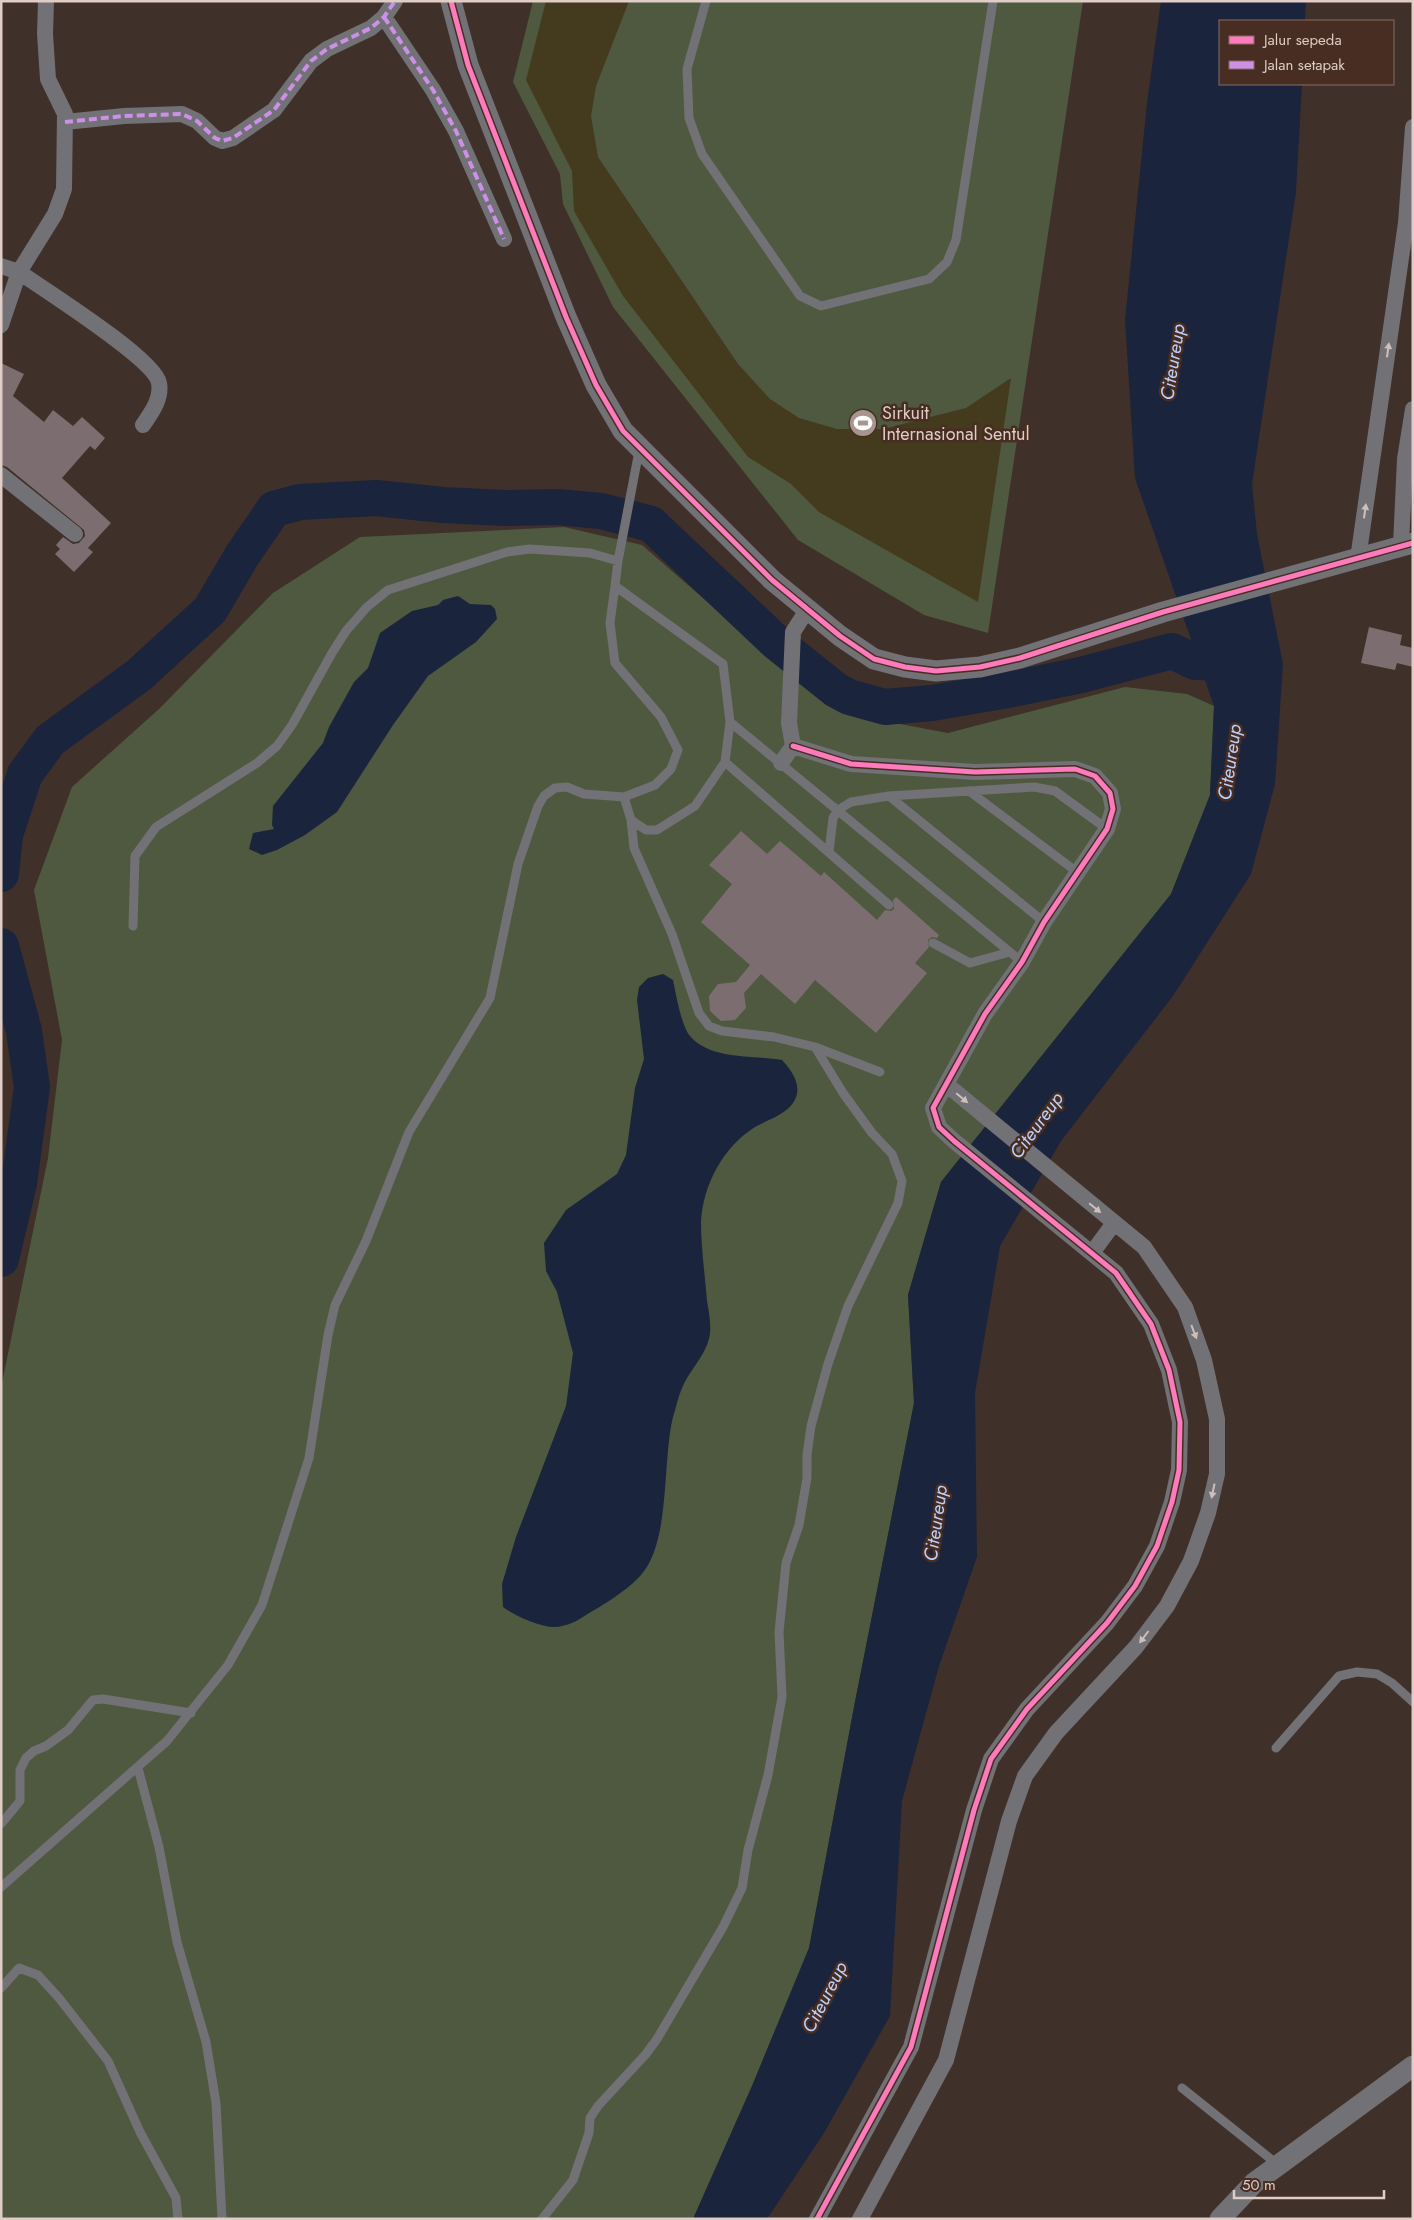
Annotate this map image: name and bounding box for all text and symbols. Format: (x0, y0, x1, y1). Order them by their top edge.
legend (1219, 20, 1394, 85)
text: Jalur sepeda (1262, 29, 1342, 51)
text: Jalan setapak (1262, 54, 1345, 76)
water label: Citeureup (1153, 322, 1192, 402)
one-way arrow (1384, 342, 1392, 358)
place label: Sirkuit Internasional Sentul (882, 400, 1030, 447)
sports icon: Sirkuit Internasional Sentul (848, 408, 878, 438)
one-way arrow (1361, 503, 1369, 519)
water label: Citeureup (1211, 722, 1248, 802)
water label: Citeureup (1003, 1086, 1070, 1164)
one-way arrow (956, 1092, 969, 1103)
one-way arrow (1088, 1202, 1101, 1213)
one-way arrow (1191, 1325, 1198, 1340)
water label: Citeureup (917, 1483, 954, 1563)
one-way arrow (1209, 1484, 1217, 1499)
one-way arrow (1139, 1630, 1149, 1644)
water label: Citeureup (795, 1956, 854, 2038)
scale bar (1234, 2168, 1384, 2200)
text: 50 m (1242, 2174, 1276, 2196)

